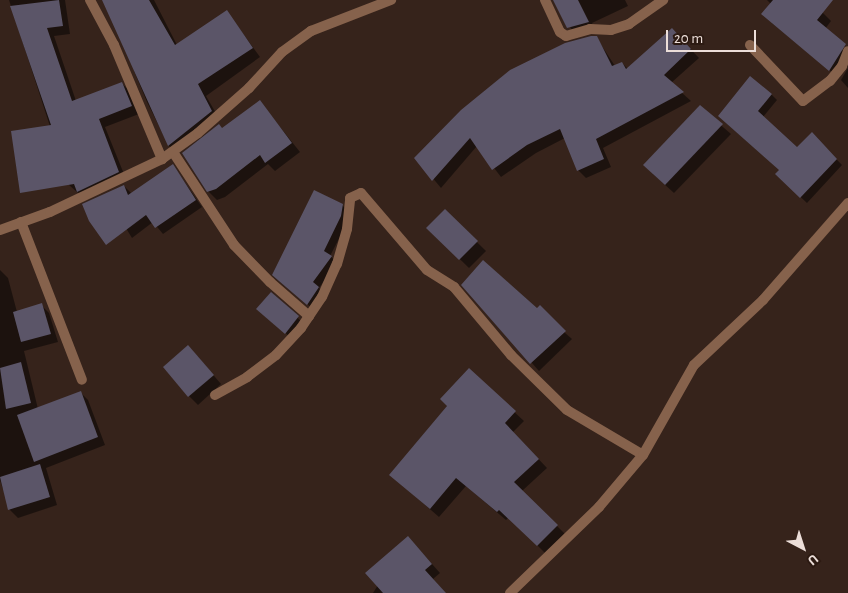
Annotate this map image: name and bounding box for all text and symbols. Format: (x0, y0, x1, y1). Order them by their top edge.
scale bar (668, 20, 758, 52)
text: 20 m (674, 31, 703, 46)
north arrow (778, 523, 828, 573)
text: U (805, 551, 821, 568)

